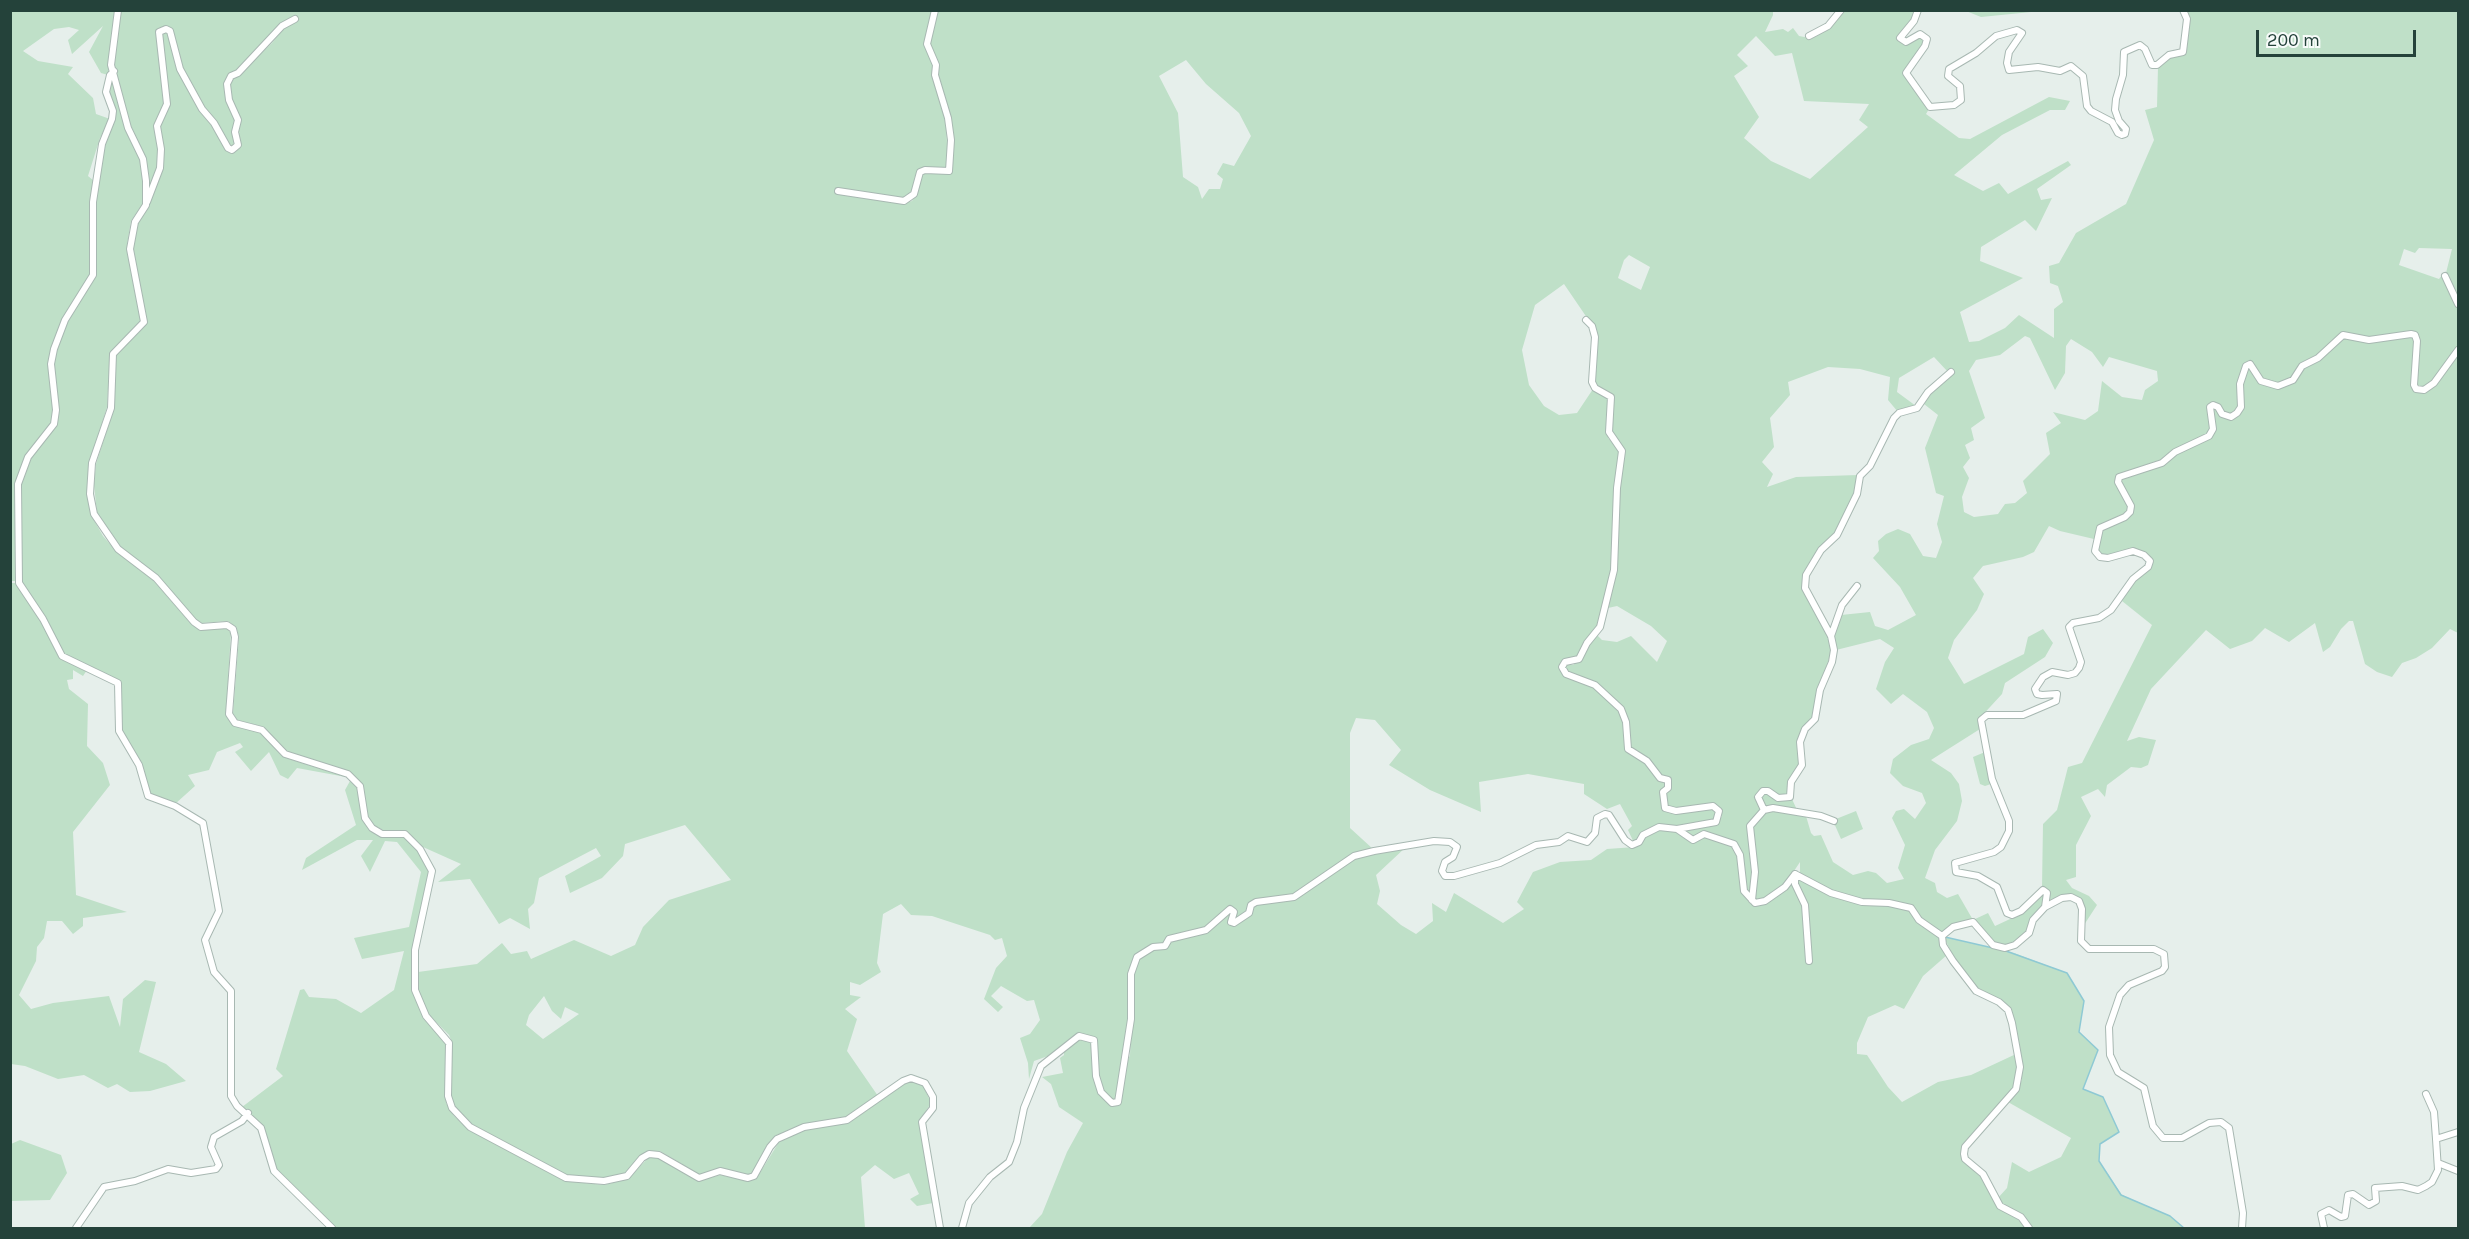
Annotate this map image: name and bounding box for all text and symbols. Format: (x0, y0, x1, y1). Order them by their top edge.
scale bar (2259, 18, 2420, 56)
text: 200 m (2267, 29, 2320, 51)

